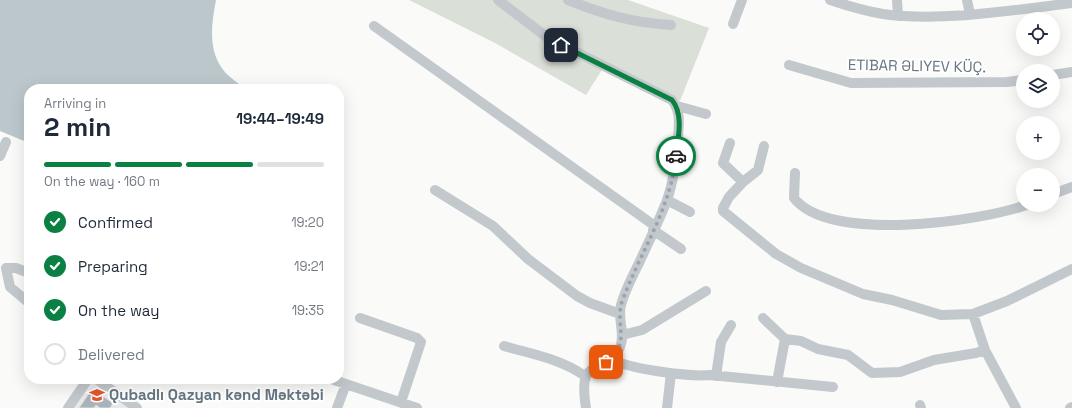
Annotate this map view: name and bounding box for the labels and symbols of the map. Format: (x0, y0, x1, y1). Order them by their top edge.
pin (544, 28, 578, 62)
street label: ETIBAR ƏLIYEV KÜÇ. (848, 55, 986, 76)
courier (656, 136, 696, 176)
pin (589, 345, 623, 379)
place label: Qubadlı Qazyan kənd Məktəbi (109, 385, 324, 404)
school or university icon: Qubadlı Qazyan kənd Məktəbi (88, 386, 106, 404)

